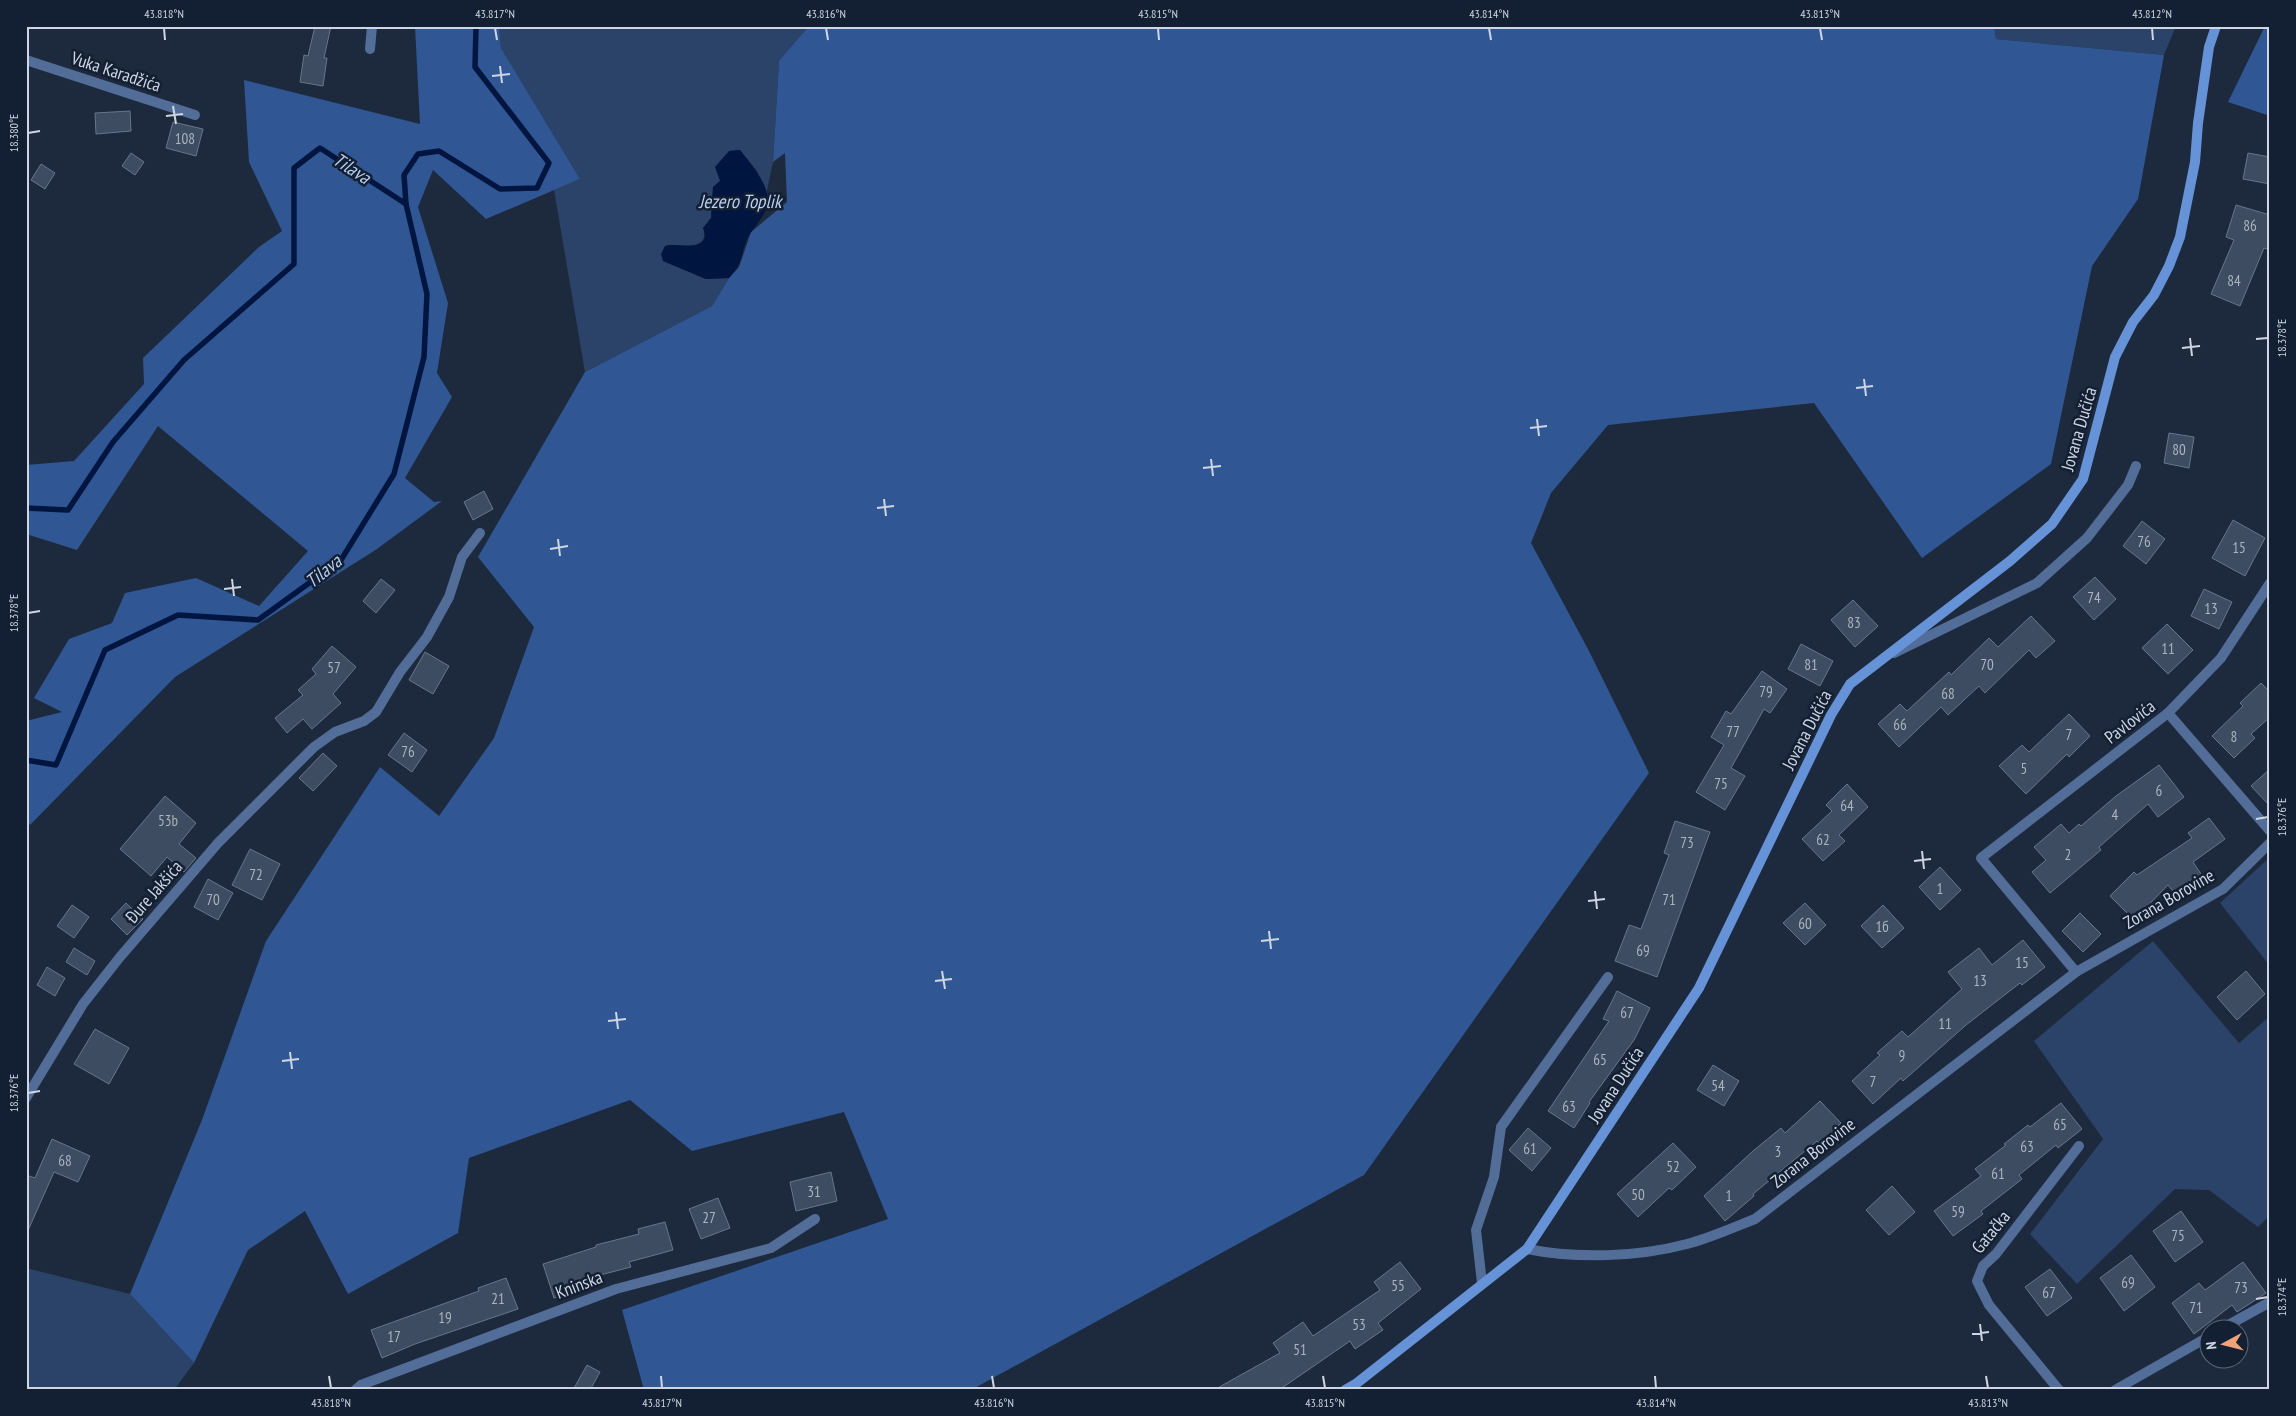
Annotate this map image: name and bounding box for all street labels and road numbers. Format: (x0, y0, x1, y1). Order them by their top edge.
street label: Vuka Karadžića (67, 46, 164, 97)
street label: Jovana Dučića (2055, 384, 2101, 474)
street label: Jovana Dučića (1776, 686, 1836, 774)
street label: Pavlovića (2100, 695, 2160, 749)
street label: Đure Jakšića (119, 856, 187, 929)
street label: Zorana Borovine (2119, 863, 2218, 934)
street label: Jovana Dučića (1582, 1042, 1649, 1128)
street label: Zorana Borovine (1766, 1112, 1860, 1193)
street label: Gatačka (1966, 1205, 2015, 1258)
street label: Kninska (552, 1265, 606, 1304)

